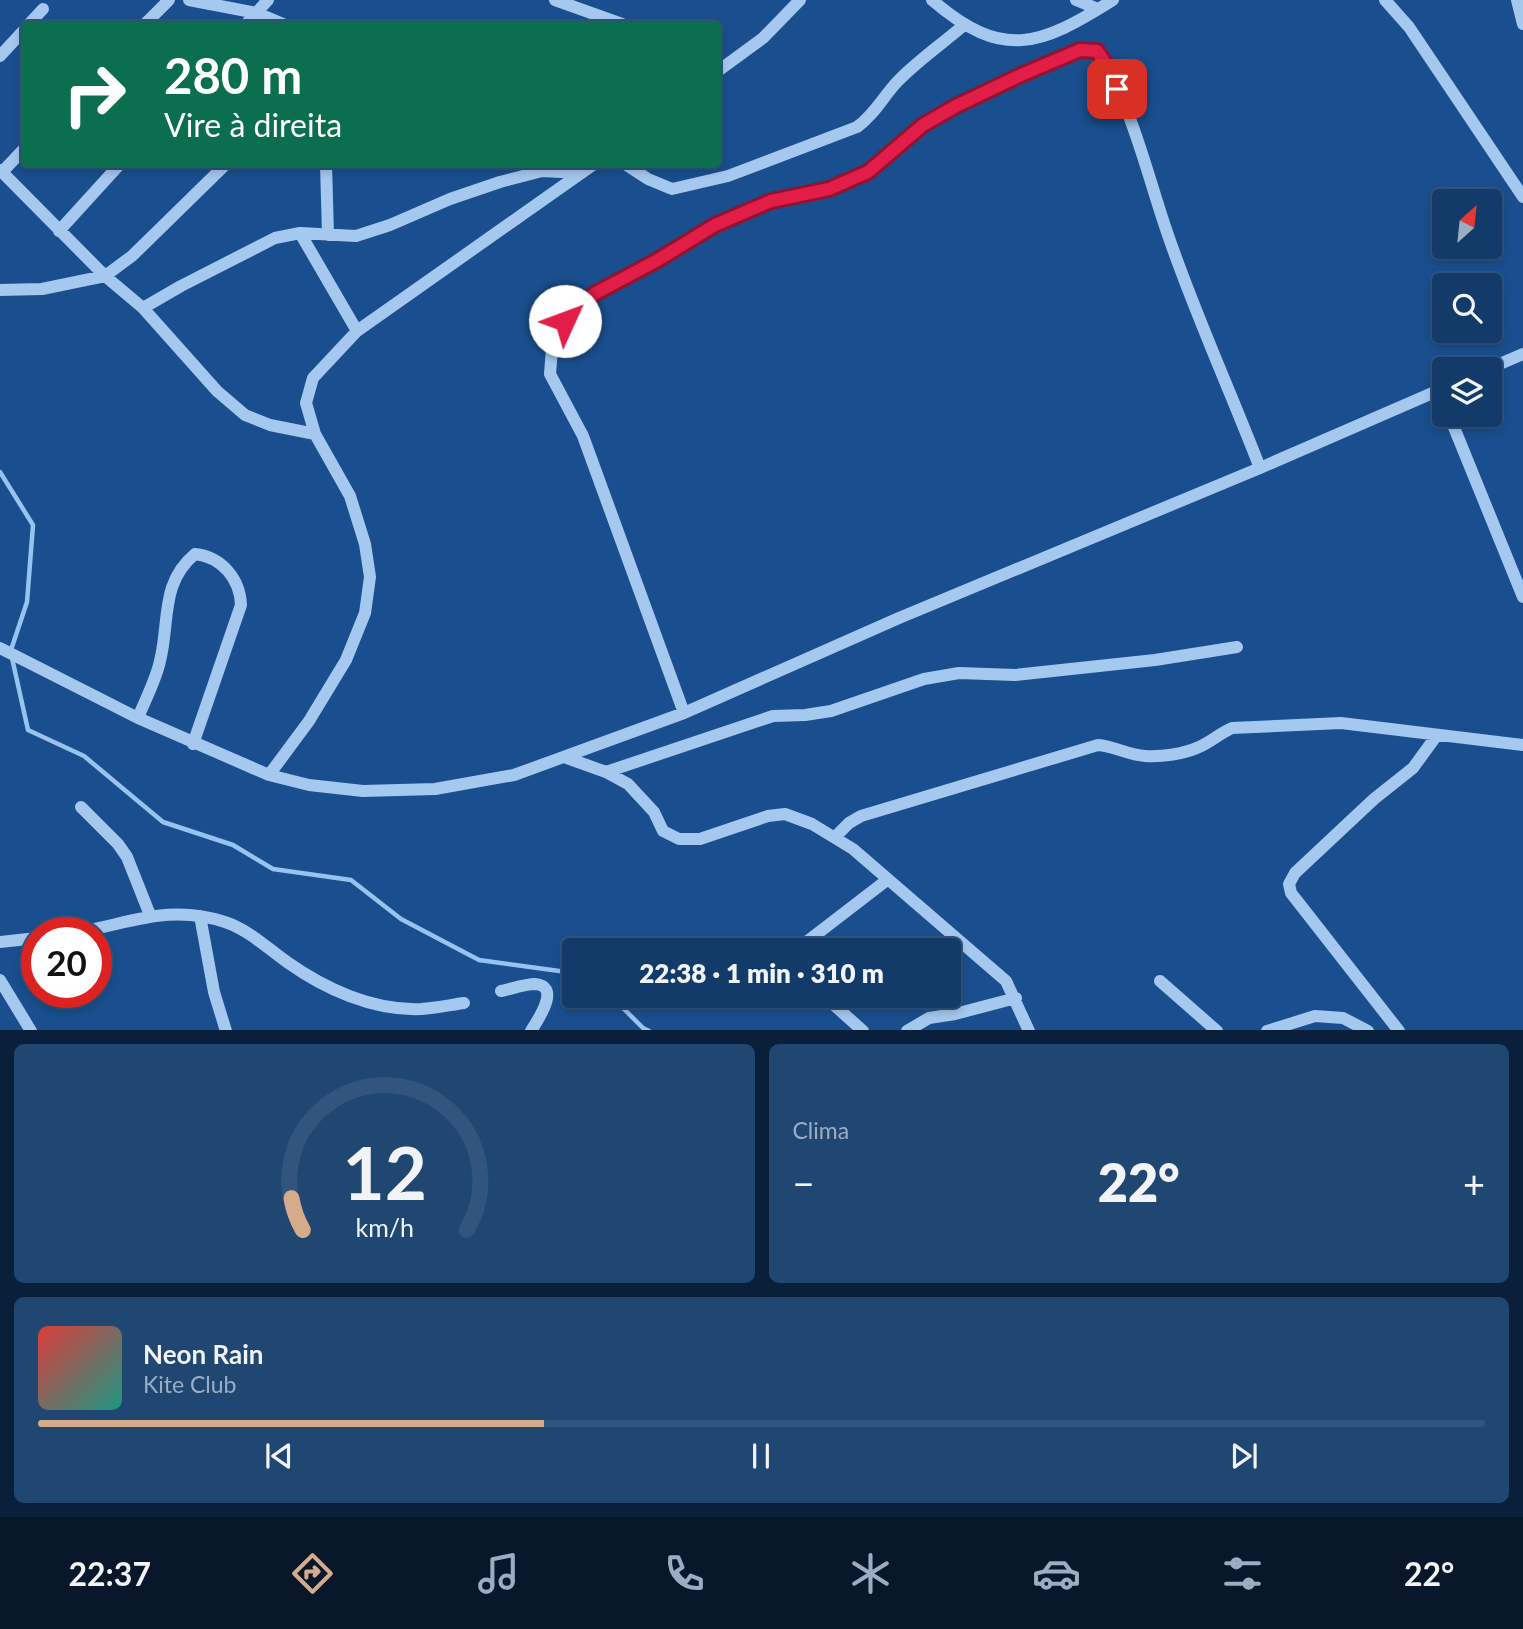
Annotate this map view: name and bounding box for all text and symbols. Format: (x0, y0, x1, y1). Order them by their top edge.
text: 280 m (164, 46, 302, 104)
icon: right (49, 49, 140, 140)
pin (1087, 59, 1147, 119)
icon: arrive (1098, 70, 1136, 108)
text: Vire à direita (164, 105, 342, 144)
north arrow (1432, 189, 1502, 259)
map controls (1432, 189, 1502, 427)
button: search (1432, 273, 1502, 343)
position arrow (528, 284, 602, 358)
button: layers (1432, 357, 1502, 427)
speed limit sign: 20 (21, 917, 112, 1008)
text: 22:38 · 1 min · 310 m (639, 957, 884, 989)
text: Clima (793, 1116, 849, 1144)
text: 12 (342, 1128, 426, 1216)
text: 22° (1098, 1151, 1180, 1213)
text: − (793, 1160, 815, 1206)
text: + (1463, 1160, 1485, 1206)
text: km/h (355, 1211, 414, 1241)
text: Neon Rain (143, 1338, 263, 1370)
text: Kite Club (143, 1370, 236, 1398)
icon: previous (260, 1437, 298, 1475)
icon: pause (742, 1437, 780, 1475)
icon: next (1225, 1437, 1263, 1475)
icon: directions (288, 1549, 337, 1598)
icon: music (474, 1549, 523, 1598)
icon: phone (660, 1549, 709, 1598)
icon: climate (846, 1549, 895, 1598)
icon: car (1032, 1549, 1081, 1598)
icon: filters (1218, 1549, 1267, 1598)
text: 22:37 (69, 1554, 151, 1593)
text: 22° (1404, 1554, 1454, 1593)

